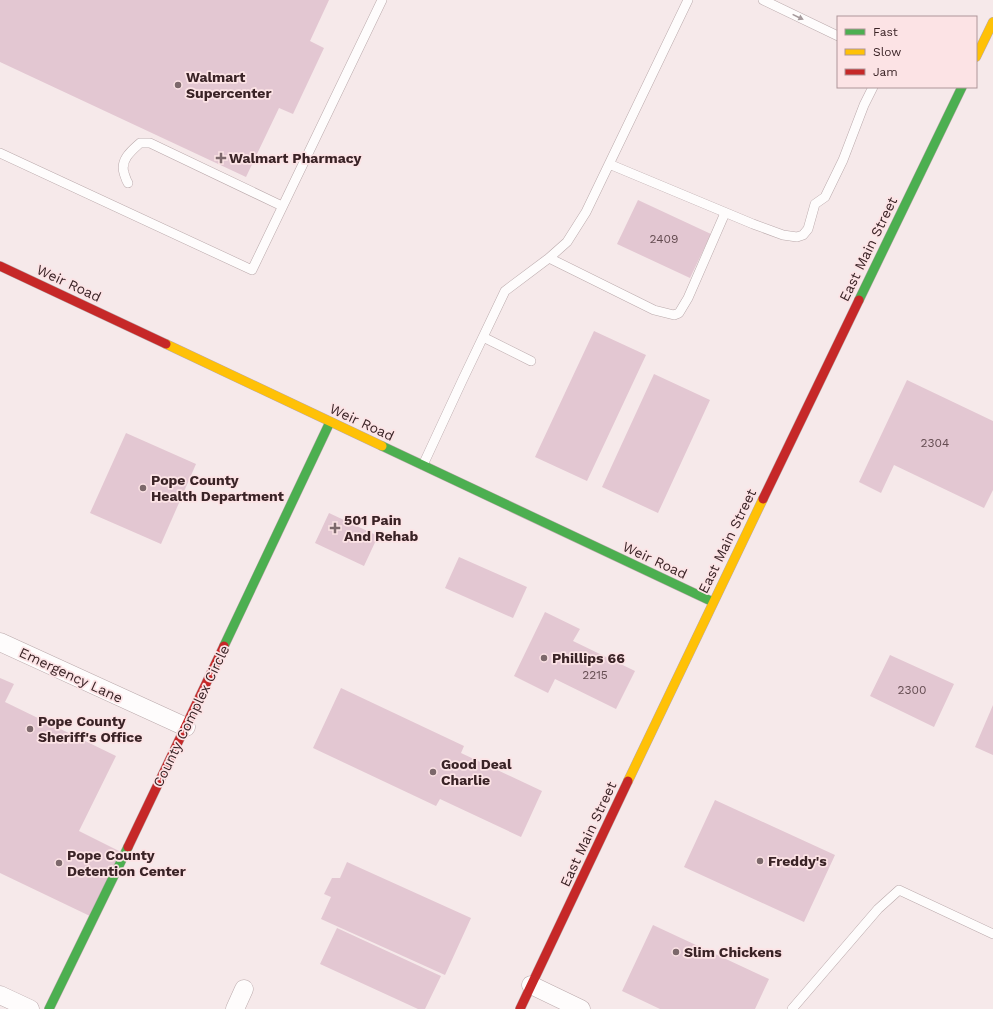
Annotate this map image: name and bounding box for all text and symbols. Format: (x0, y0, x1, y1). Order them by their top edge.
one-way arrow (792, 14, 803, 20)
legend (837, 16, 977, 88)
text: Fast (873, 25, 898, 39)
text: Slow (873, 45, 901, 59)
text: Jam (873, 65, 898, 79)
place label: Walmart Supercenter (186, 69, 271, 101)
marker: Walmart Supercenter (173, 80, 183, 90)
place label: Walmart Pharmacy (229, 150, 362, 166)
marker: Walmart Pharmacy (216, 153, 226, 163)
street label: East Main Street (836, 194, 900, 304)
house number: 2409 (650, 232, 678, 246)
street label: Weir Road (34, 261, 104, 305)
street label: Weir Road (327, 400, 397, 444)
house number: 2304 (921, 436, 949, 450)
place label: Pope County Health Department (151, 472, 284, 504)
marker: Pope County Health Department (138, 483, 148, 493)
street label: East Main Street (695, 486, 759, 596)
place label: 501 Pain And Rehab (344, 512, 418, 544)
marker: 501 Pain And Rehab (329, 522, 341, 534)
street label: Weir Road (620, 538, 690, 582)
street label: County Complex Circle (150, 642, 232, 790)
street label: Emergency Lane (17, 644, 125, 706)
place label: Phillips 66 (552, 650, 625, 666)
marker: Phillips 66 (539, 653, 549, 663)
house number: 2215 (582, 668, 608, 682)
house number: 2300 (898, 683, 926, 697)
place label: Pope County Sheriff's Office (38, 713, 142, 745)
marker: Pope County Sheriff's Office (25, 724, 35, 734)
place label: Good Deal Charlie (441, 756, 512, 788)
marker: Good Deal Charlie (428, 767, 438, 777)
street label: East Main Street (557, 779, 619, 889)
place label: Pope County Detention Center (67, 847, 186, 879)
place label: Freddy's (768, 853, 827, 869)
marker: Freddy's (755, 856, 765, 866)
marker: Pope County Detention Center (54, 858, 64, 868)
place label: Slim Chickens (684, 944, 782, 960)
marker: Slim Chickens (671, 947, 681, 957)

